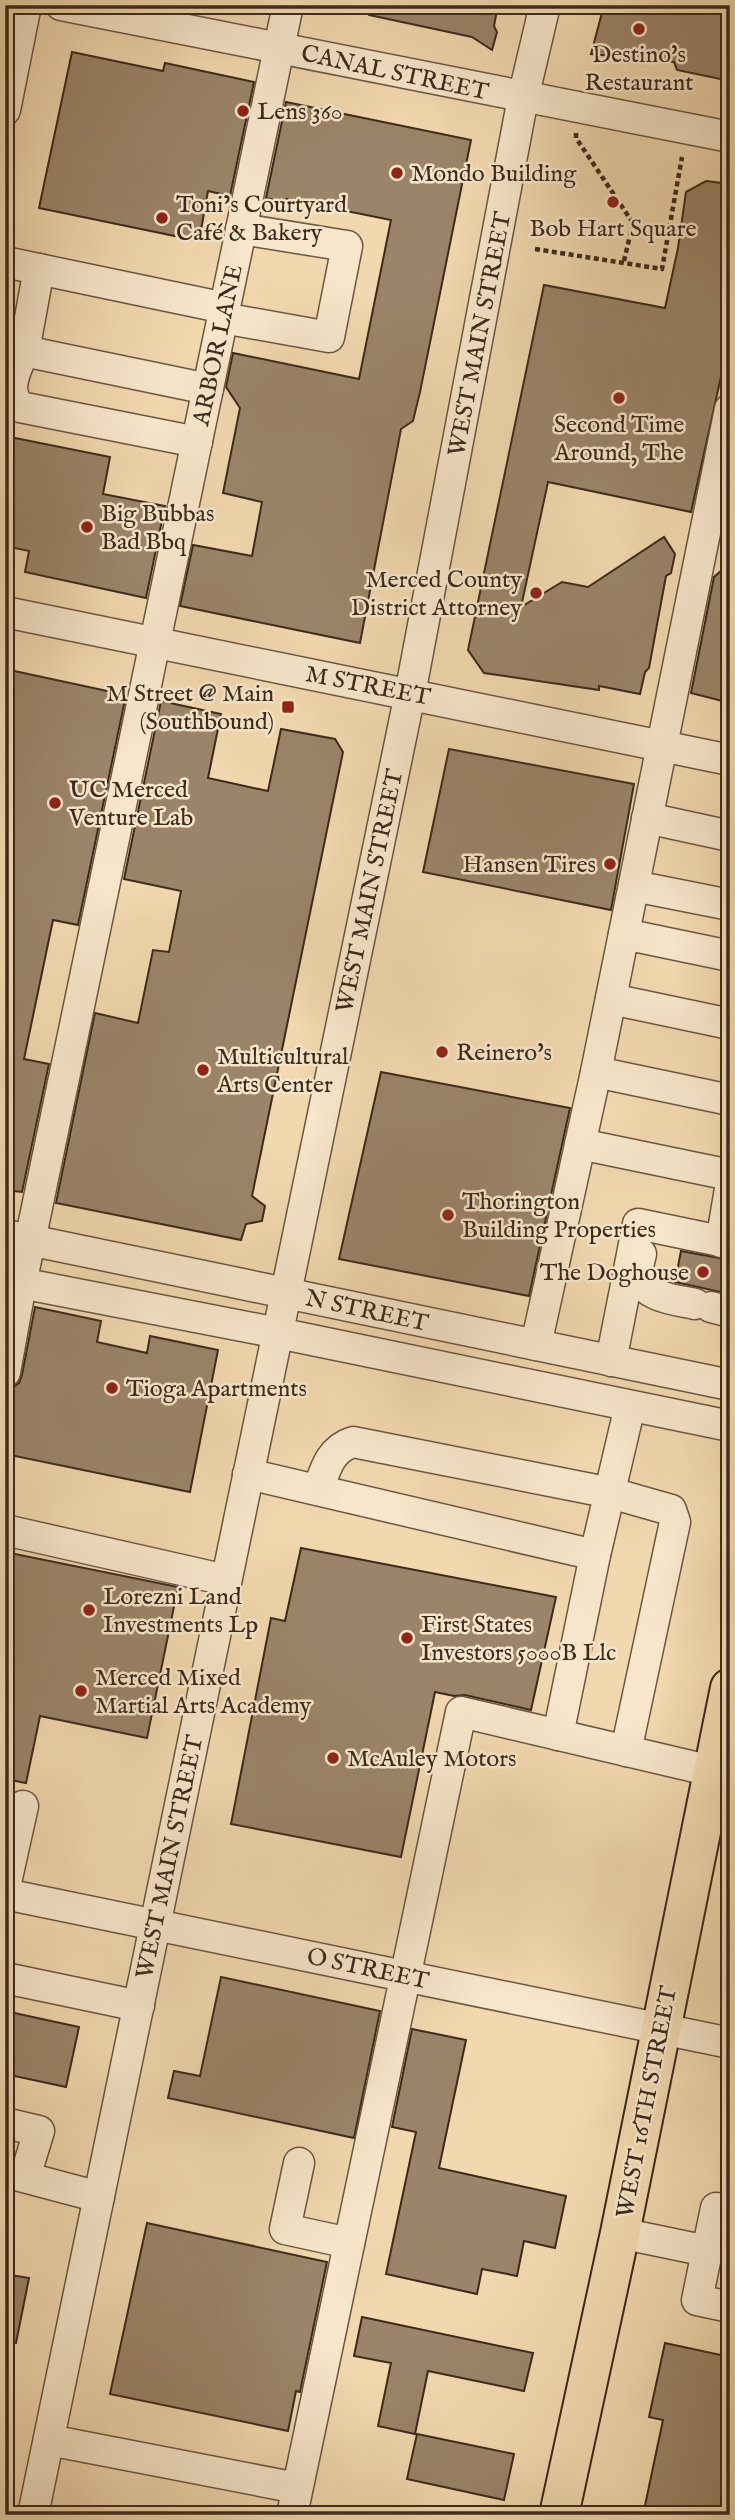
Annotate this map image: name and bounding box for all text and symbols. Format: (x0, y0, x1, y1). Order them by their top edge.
marker: Destino's Restaurant (631, 21, 647, 37)
street label: CANAL STREET (298, 38, 492, 109)
place label: Destino's Restaurant (585, 40, 693, 99)
place label: Lens 360 (257, 97, 343, 128)
marker: Lens 360 (235, 103, 251, 119)
place label: Mondo Building (411, 159, 577, 190)
marker: Mondo Building (389, 165, 405, 181)
place label: Toni’s Courtyard Café & Bakery (176, 190, 347, 249)
marker: Bob Hart Square (605, 194, 621, 210)
street label: WEST MAIN STREET (442, 209, 519, 459)
marker: Toni’s Courtyard Café & Bakery (154, 210, 170, 226)
place label: Bob Hart Square (530, 214, 696, 245)
street label: ARBOR LANE (186, 262, 251, 430)
marker: Second Time Around, The (611, 390, 627, 406)
place label: Second Time Around, The (553, 410, 684, 469)
place label: Big Bubbas Bad Bbq (101, 499, 214, 558)
marker: Big Bubbas Bad Bbq (79, 519, 95, 535)
place label: Merced County District Attorney (351, 565, 522, 624)
marker: Merced County District Attorney (528, 585, 544, 601)
street label: M STREET (303, 659, 433, 714)
place label: M Street @ Main (Southbound) (106, 679, 274, 738)
marker: M Street @ Main (Southbound) (280, 699, 296, 715)
street label: WEST MAIN STREET (329, 766, 412, 1016)
place label: UC Merced Venture Lab (68, 775, 193, 834)
marker: UC Merced Venture Lab (47, 795, 63, 811)
place label: Hansen Tires (463, 850, 596, 881)
marker: Hansen Tires (602, 856, 618, 872)
place label: Reinero's (456, 1038, 552, 1069)
place label: Multicultural Arts Center (216, 1042, 349, 1101)
marker: Reinero's (434, 1044, 450, 1060)
marker: Multicultural Arts Center (195, 1062, 211, 1078)
place label: Thorington Building Properties (462, 1187, 656, 1246)
marker: Thorington Building Properties (440, 1207, 456, 1223)
place label: The Doghouse (540, 1258, 689, 1289)
marker: The Doghouse (695, 1264, 711, 1280)
street label: N STREET (302, 1283, 431, 1340)
place label: Tioga Apartments (126, 1374, 307, 1405)
marker: Tioga Apartments (104, 1380, 120, 1396)
place label: Lorezni Land Investments Lp (103, 1582, 258, 1641)
marker: Lorezni Land Investments Lp (81, 1602, 97, 1618)
place label: First States Investors 5000B Llc (421, 1610, 616, 1669)
marker: First States Investors 5000B Llc (399, 1630, 415, 1646)
place label: Merced Mixed Martial Arts Academy (95, 1663, 312, 1722)
marker: Merced Mixed Martial Arts Academy (73, 1683, 89, 1699)
street label: WEST MAIN STREET (129, 1732, 212, 1982)
place label: McAuley Motors (347, 1744, 516, 1775)
marker: McAuley Motors (325, 1750, 341, 1766)
street label: O STREET (304, 1941, 432, 1998)
street label: WEST 16TH STREET (610, 1983, 685, 2221)

